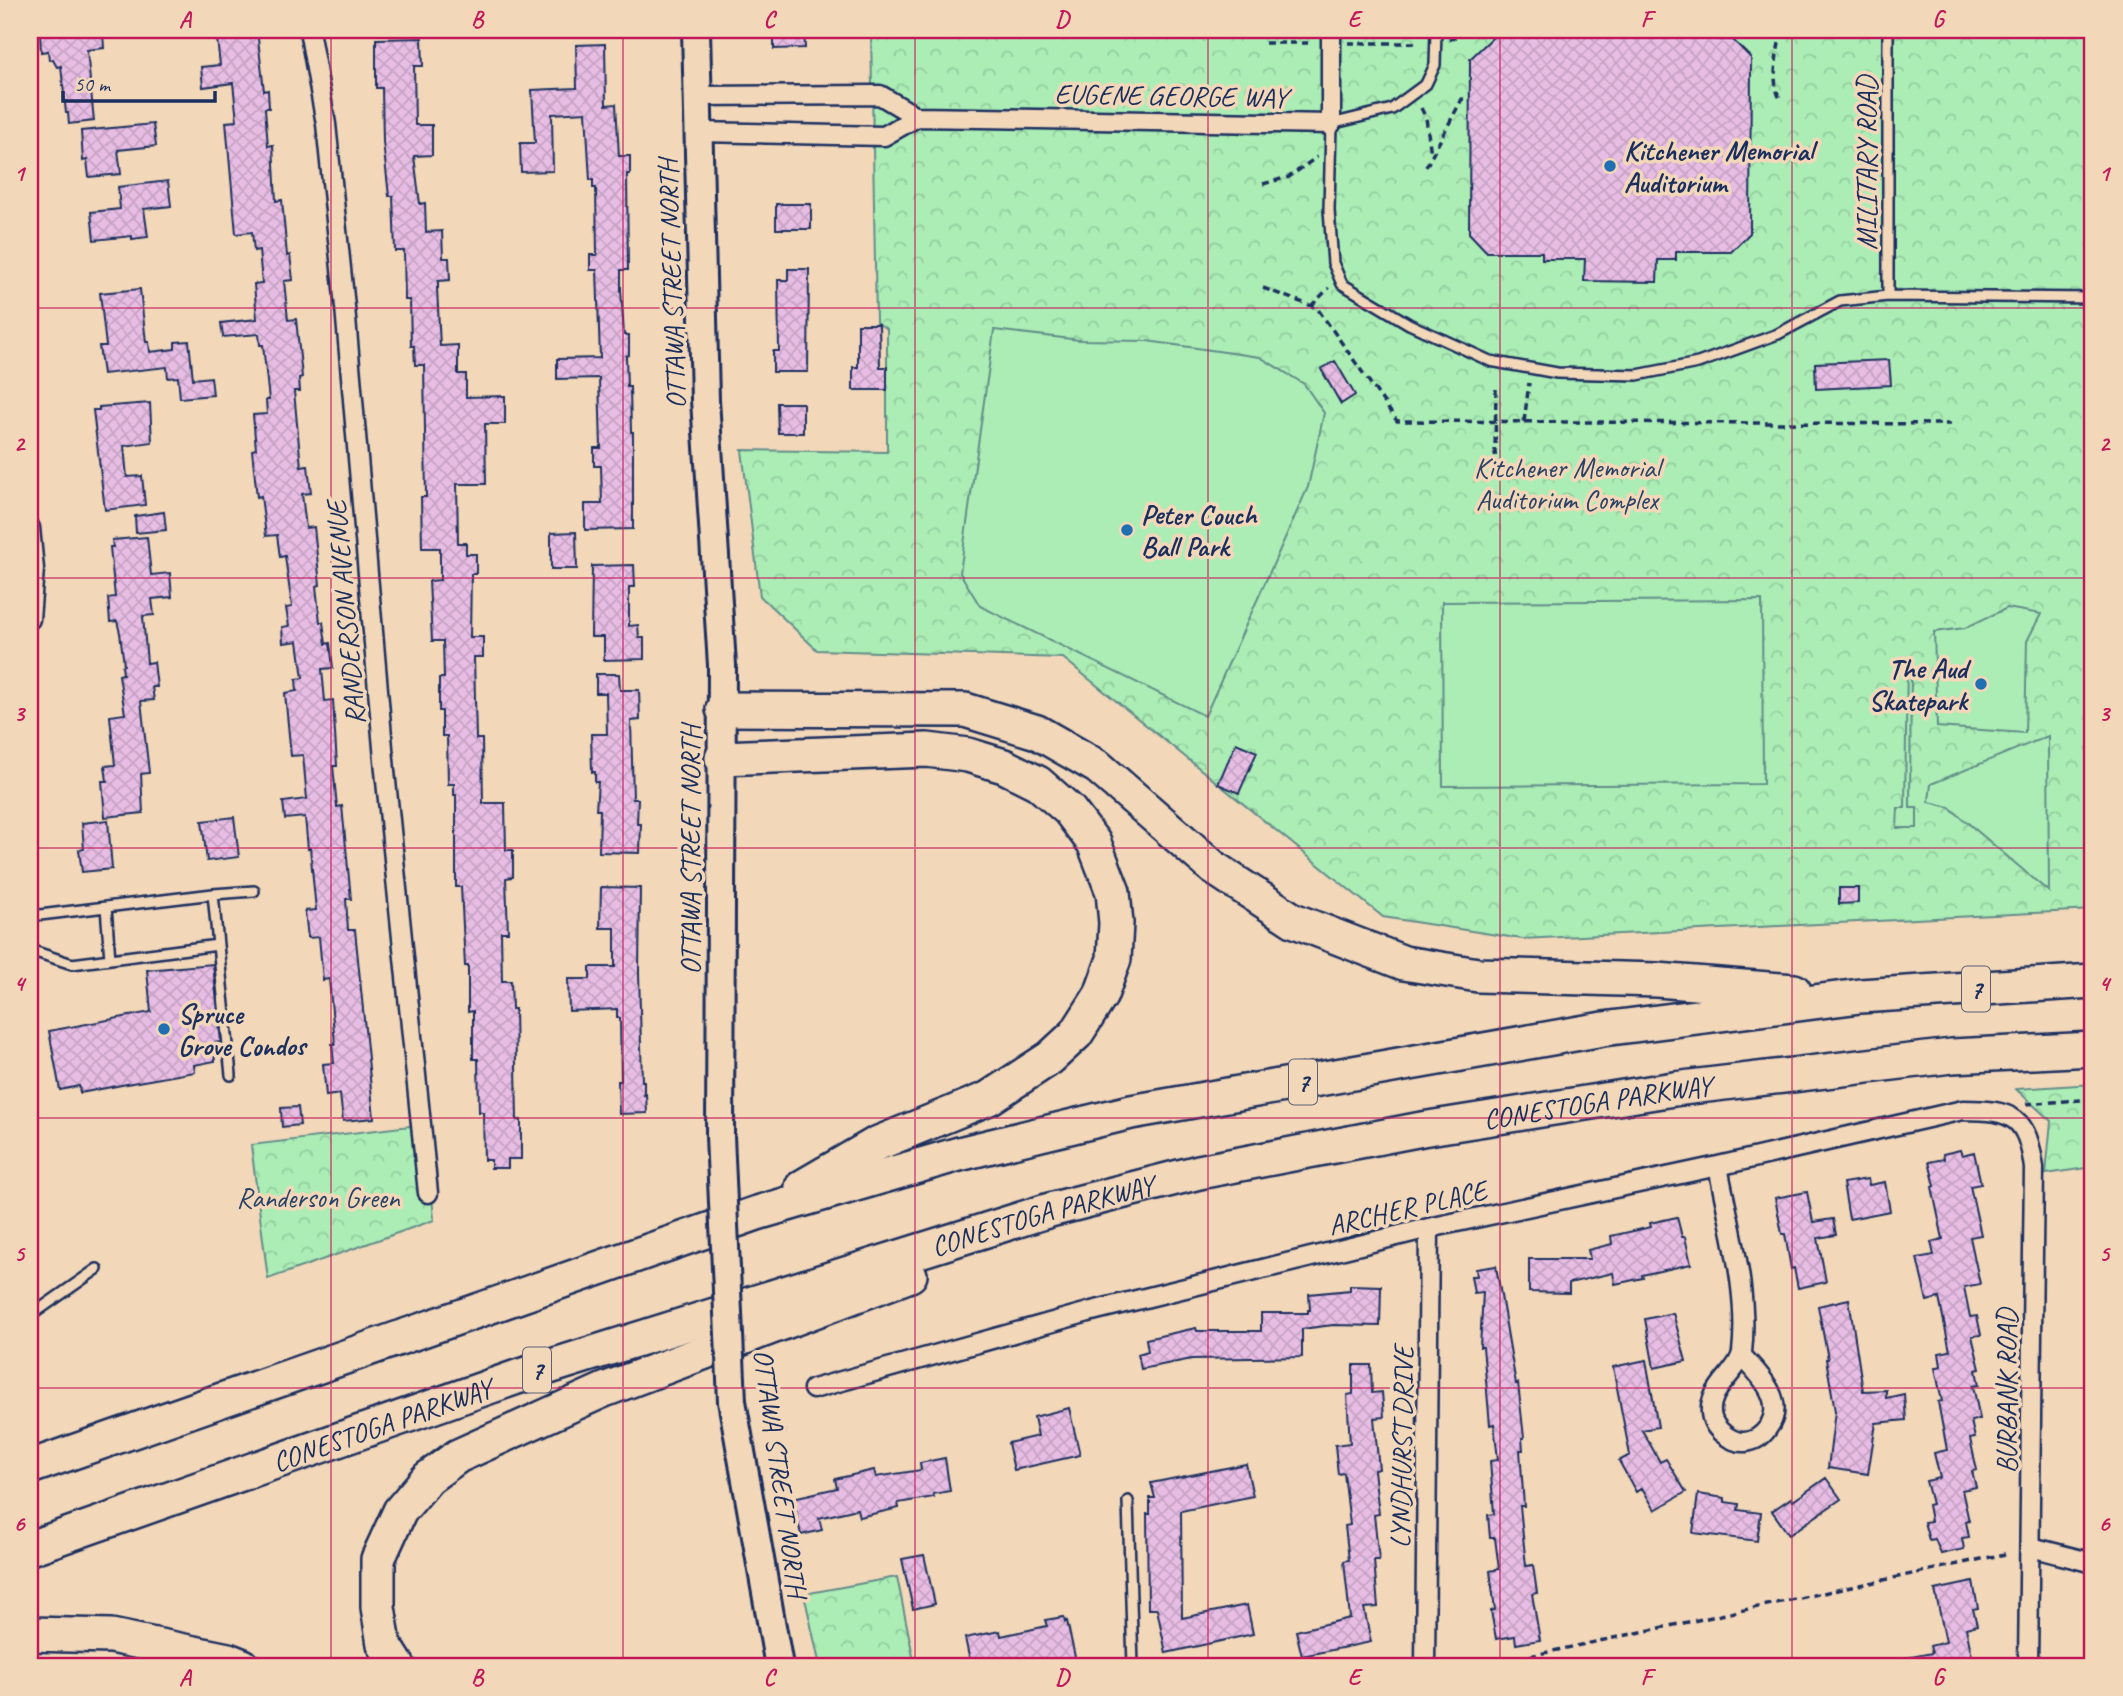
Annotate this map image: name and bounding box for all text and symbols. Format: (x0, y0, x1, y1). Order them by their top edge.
text: A (179, 5, 193, 34)
text: B (471, 5, 485, 34)
text: C (764, 5, 778, 34)
text: D (1055, 5, 1071, 34)
text: E (1348, 5, 1364, 34)
text: F (1641, 5, 1657, 34)
text: G (1932, 5, 1947, 34)
scale bar (63, 60, 215, 104)
text: 50 m (74, 71, 112, 97)
street label: MILITARY ROAD (1849, 73, 1884, 250)
street label: EUGENE GEORGE WAY (1054, 76, 1293, 115)
place label: Kitchener Memorial Auditorium (1624, 133, 1819, 200)
street label: OTTAWA STREET NORTH (650, 154, 693, 409)
marker: Kitchener Memorial Auditorium (1602, 158, 1618, 174)
text: 1 (14, 159, 27, 188)
text: 1 (2099, 159, 2112, 188)
text: 2 (14, 429, 27, 458)
text: 2 (2099, 429, 2112, 458)
park label: Kitchener Memorial Auditorium Complex (1474, 450, 1665, 517)
street label: RANDERSON AVENUE (318, 496, 373, 726)
place label: Peter Couch Ball Park (1141, 497, 1258, 564)
marker: Peter Couch Ball Park (1119, 522, 1135, 538)
place label: The Aud Skatepark (1868, 651, 1972, 718)
marker: The Aud Skatepark (1973, 676, 1989, 692)
text: 3 (14, 699, 27, 728)
text: 3 (2099, 699, 2112, 728)
street label: OTTAWA STREET NORTH (673, 721, 708, 975)
road number: 7 (1962, 966, 1990, 1012)
text: 4 (14, 969, 27, 998)
text: 4 (2099, 969, 2112, 998)
place label: Spruce Grove Condos (178, 996, 309, 1063)
marker: Spruce Grove Condos (156, 1021, 172, 1037)
road number: 7 (1289, 1060, 1317, 1105)
street label: CONESTOGA PARKWAY (1481, 1067, 1719, 1137)
street label: CONESTOGA PARKWAY (927, 1166, 1163, 1264)
street label: ARCHER PLACE (1325, 1172, 1493, 1243)
park label: Randerson Green (236, 1180, 401, 1215)
text: 5 (14, 1239, 26, 1268)
text: 5 (2099, 1239, 2111, 1268)
street label: BURBANK ROAD (1989, 1306, 2024, 1473)
street label: LYNDHURST DRIVE (1382, 1342, 1421, 1548)
street label: OTTAWA STREET NORTH (746, 1347, 816, 1603)
road number: 7 (523, 1348, 551, 1392)
street label: CONESTOGA PARKWAY (268, 1368, 502, 1480)
text: 6 (14, 1509, 27, 1538)
text: 6 (2099, 1509, 2112, 1538)
text: A (179, 1663, 193, 1692)
text: B (471, 1663, 485, 1692)
text: C (764, 1663, 778, 1692)
text: D (1055, 1663, 1071, 1692)
text: E (1348, 1663, 1364, 1692)
text: F (1641, 1663, 1657, 1692)
text: G (1932, 1663, 1947, 1692)

